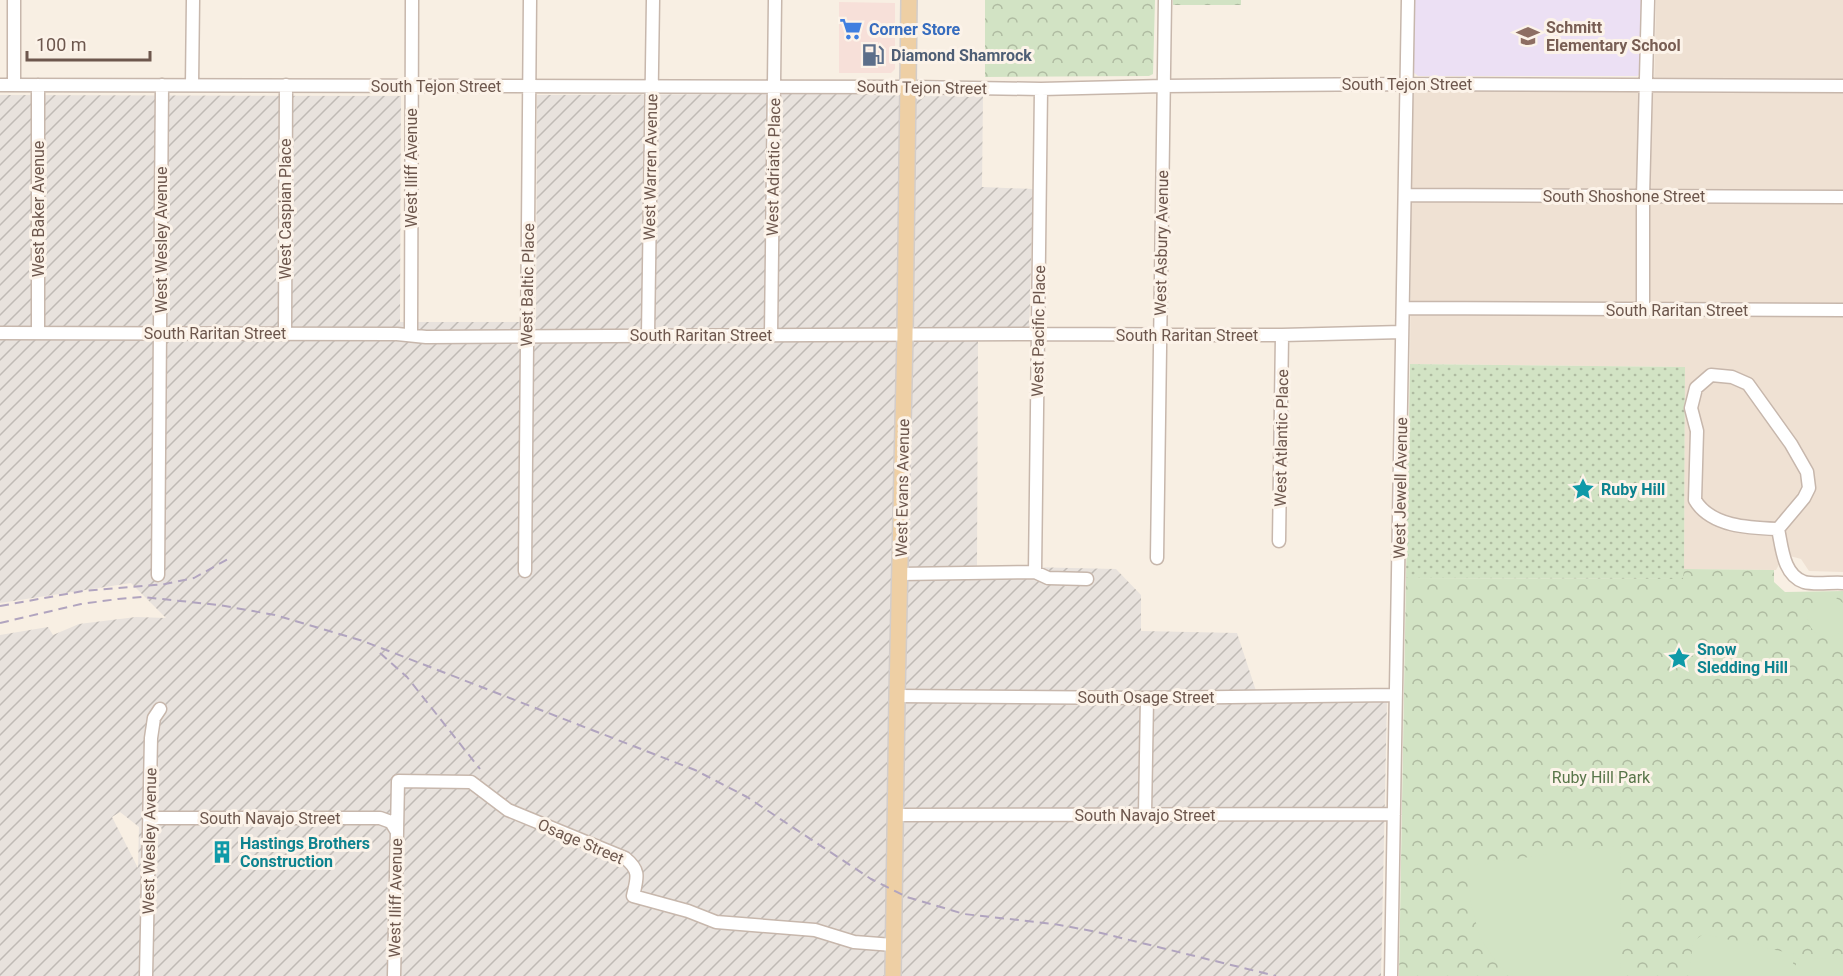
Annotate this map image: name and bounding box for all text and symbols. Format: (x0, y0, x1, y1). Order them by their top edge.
supermarket icon: Corner Store (838, 16, 864, 42)
place label: Schmitt Elementary School (1546, 18, 1681, 55)
place label: Corner Store (869, 20, 961, 39)
school or university icon: Schmitt Elementary School (1515, 23, 1541, 49)
scale bar (27, 24, 150, 62)
text: 100 m (36, 34, 87, 55)
fuel station icon: Diamond Shamrock (860, 42, 886, 68)
place label: Diamond Shamrock (891, 46, 1032, 65)
street label: South Tejon Street (1342, 75, 1472, 94)
street label: South Tejon Street (371, 77, 501, 96)
street label: South Tejon Street (857, 77, 987, 98)
street label: West Warren Avenue (640, 93, 661, 241)
street label: West Adriatic Place (763, 98, 784, 236)
street label: West Iliff Avenue (402, 108, 421, 228)
street label: West Caspian Place (276, 138, 295, 280)
street label: West Baker Avenue (29, 141, 48, 277)
street label: West Wesley Avenue (152, 167, 171, 313)
street label: West Asbury Avenue (1151, 170, 1172, 316)
street label: South Shoshone Street (1543, 187, 1705, 206)
street label: West Baltic Place (517, 223, 538, 347)
street label: West Pacific Place (1028, 265, 1049, 397)
street label: South Raritan Street (1606, 301, 1748, 320)
street label: South Raritan Street (144, 324, 286, 343)
street label: South Raritan Street (630, 326, 772, 345)
street label: South Raritan Street (1116, 326, 1258, 345)
street label: West Atlantic Place (1271, 369, 1292, 507)
street label: West Jewell Avenue (1390, 417, 1411, 559)
street label: West Evans Avenue (892, 419, 913, 557)
place icon: Ruby Hill (1570, 476, 1596, 502)
place label: Ruby Hill (1601, 480, 1665, 499)
place label: Snow Sledding Hill (1697, 640, 1788, 677)
place icon: Snow Sledding Hill (1666, 645, 1692, 671)
street label: South Osage Street (1077, 688, 1215, 707)
street label: West Wesley Avenue (139, 767, 160, 915)
park label: Ruby Hill Park (1552, 768, 1651, 787)
street label: South Navajo Street (1075, 806, 1215, 825)
street label: South Navajo Street (200, 809, 340, 828)
street label: Osage Street (535, 815, 627, 868)
place label: Hastings Brothers Construction (240, 834, 370, 871)
street label: West Iliff Avenue (385, 838, 406, 958)
building icon: Hastings Brothers Construction (209, 839, 235, 865)

